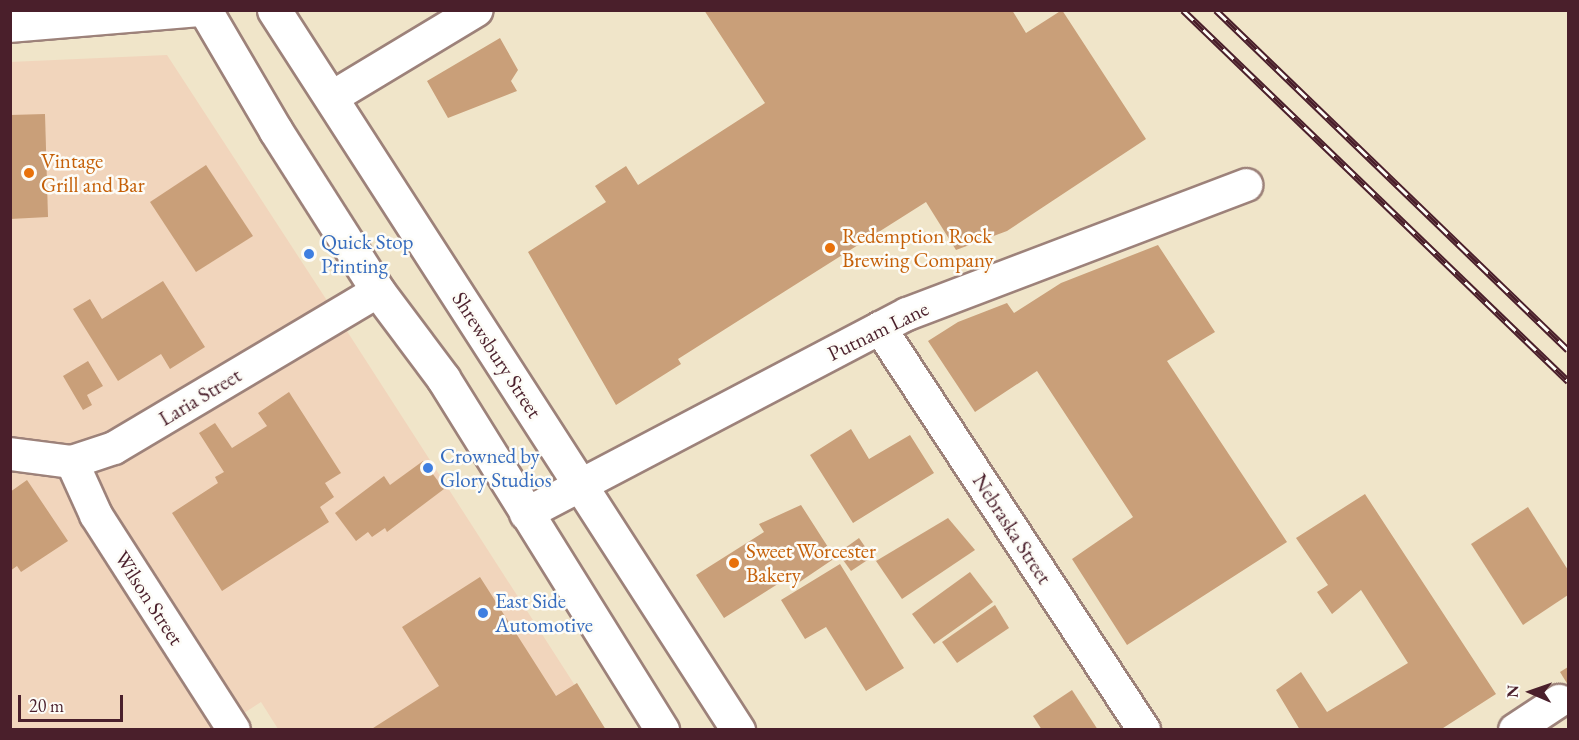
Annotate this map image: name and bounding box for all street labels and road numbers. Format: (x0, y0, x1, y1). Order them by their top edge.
street label: Shrewsbury Street (447, 287, 547, 423)
street label: Putnam Lane (823, 296, 933, 366)
street label: Laria Street (154, 363, 246, 431)
street label: Nebraska Street (967, 469, 1057, 589)
street label: Wilson Street (109, 546, 189, 650)

